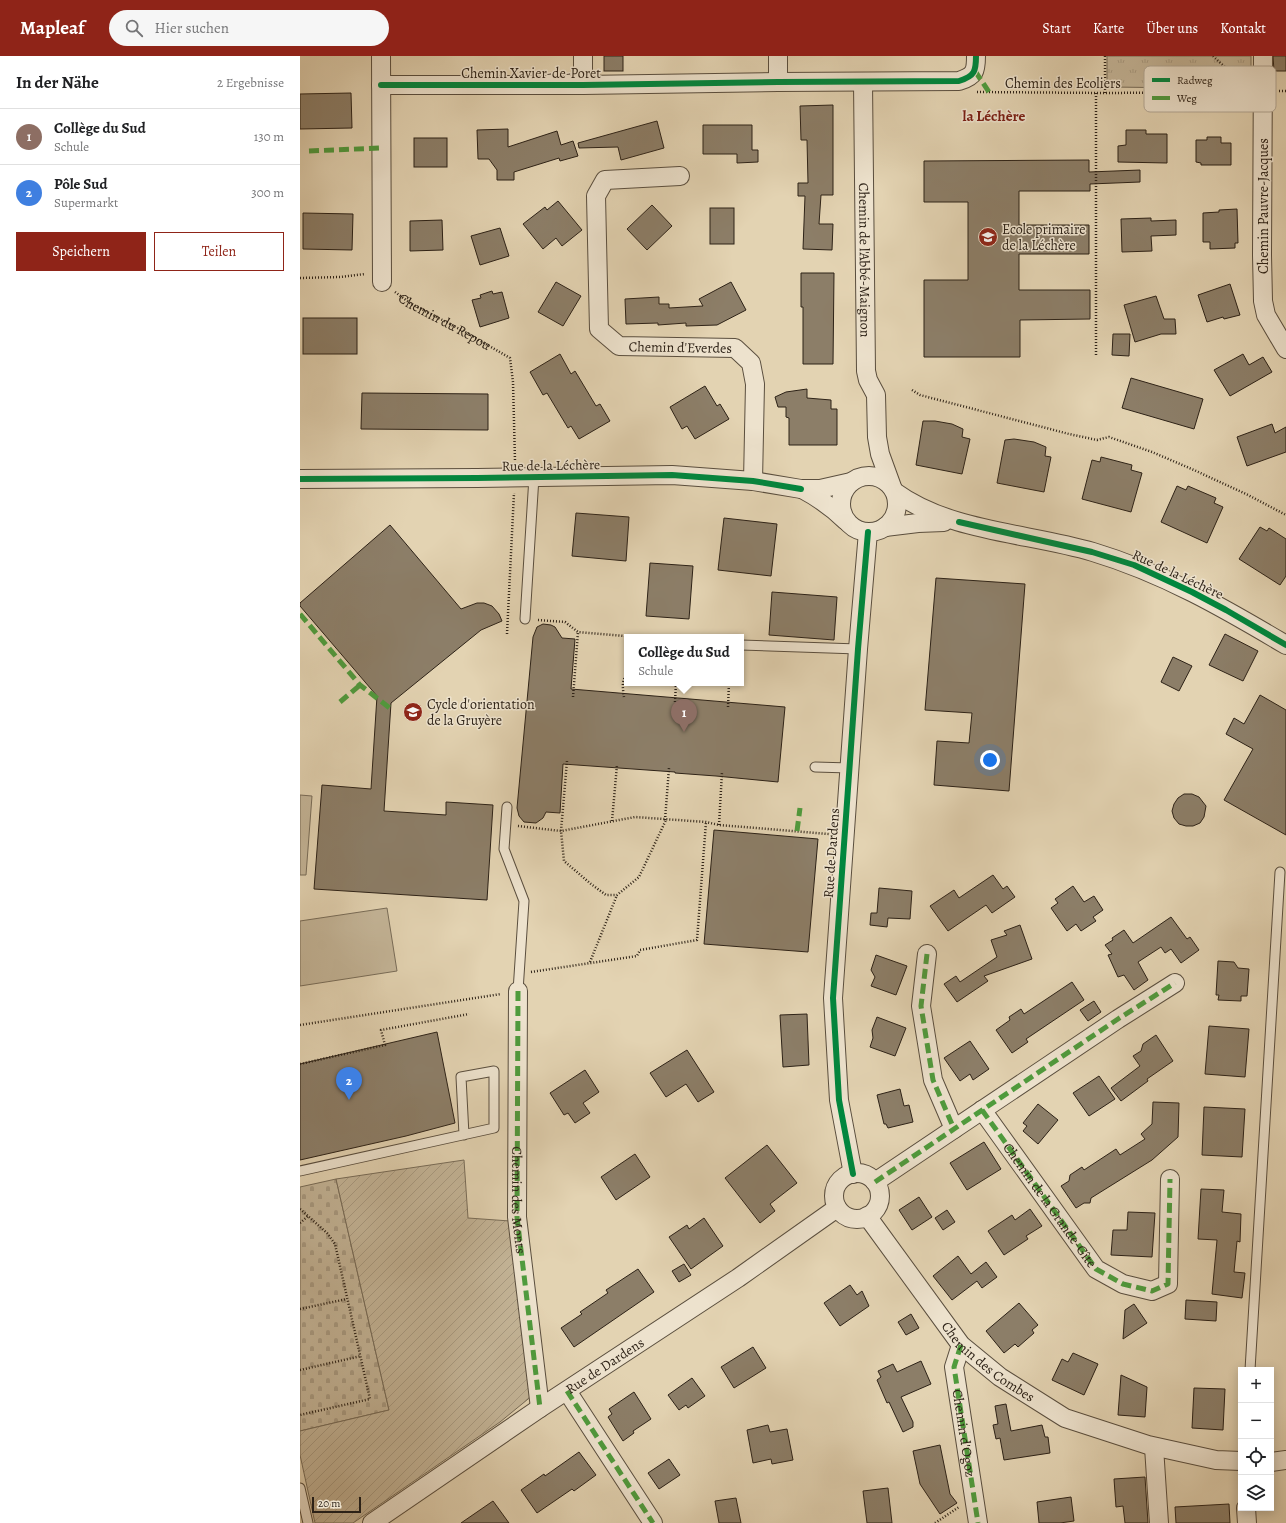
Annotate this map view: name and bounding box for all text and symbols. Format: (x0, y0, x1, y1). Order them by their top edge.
search box (109, 10, 389, 46)
text: Mapleaf (20, 15, 85, 41)
icon: search (123, 17, 145, 39)
text: Hier suchen (155, 18, 229, 38)
text: Start (1042, 19, 1071, 38)
text: Karte (1093, 19, 1124, 38)
text: Über uns (1146, 19, 1198, 38)
text: Kontakt (1220, 19, 1266, 38)
street label: Chemin Xavier-de-Poret (461, 64, 601, 83)
legend (1144, 66, 1276, 112)
text: In der Nähe (16, 71, 99, 94)
text: Radweg (1177, 73, 1213, 88)
text: 2 Ergebnisse (217, 74, 284, 91)
street label: Chemin des Ecoliers (1005, 74, 1121, 93)
text: Weg (1176, 91, 1197, 106)
district label: la Léchère (962, 106, 1026, 126)
text: Collège du Sud (54, 118, 146, 138)
text: 1 (27, 128, 31, 145)
text: 130 m (254, 128, 284, 145)
text: Schule (54, 138, 89, 155)
street label: Chemin Pauvre-Jacques (1254, 138, 1273, 274)
text: Pôle Sud (54, 174, 108, 194)
street label: Chemin de l'Abbé-Maignon (854, 183, 875, 338)
text: 2 (26, 184, 32, 201)
text: 300 m (251, 184, 284, 201)
text: Supermarkt (54, 194, 118, 211)
place label: Ecole primaire de la Léchère (1002, 220, 1085, 255)
school or university icon: Ecole primaire de la Léchère (977, 226, 999, 248)
button: Speichern (16, 232, 146, 271)
button: Teilen (154, 232, 284, 271)
street label: Chemin du Repou (394, 289, 495, 355)
street label: Chemin d'Everdes (628, 337, 732, 358)
street label: Rue de la Léchère (502, 455, 600, 476)
street label: Rue de la Léchère (1129, 545, 1226, 604)
popup (624, 634, 744, 686)
text: Collège du Sud (638, 642, 730, 662)
text: Schule (638, 662, 673, 679)
place label: Cycle d'orientation de la Gruyère (427, 695, 535, 730)
pin: 1 (671, 699, 697, 732)
school or university icon: Cycle d'orientation de la Gruyère (402, 701, 424, 723)
your location (980, 750, 1000, 770)
street label: Rue de Dardens (819, 807, 844, 899)
pin: 2 (336, 1067, 362, 1100)
street label: Chemin de la Grande-Gîte (998, 1139, 1101, 1272)
street label: Chemin des Monts (507, 1146, 530, 1255)
street label: Chemin des Combes (937, 1318, 1038, 1407)
street label: Rue de Dardens (562, 1333, 648, 1399)
map controls (1238, 1367, 1274, 1511)
button: + (1238, 1367, 1274, 1403)
street label: Chemin d'Ogoz (948, 1388, 980, 1479)
button: − (1238, 1403, 1274, 1439)
button: locate (1238, 1439, 1274, 1475)
button: layers (1238, 1475, 1274, 1511)
scale bar (312, 1495, 361, 1514)
text: 20 m (318, 1496, 340, 1511)

